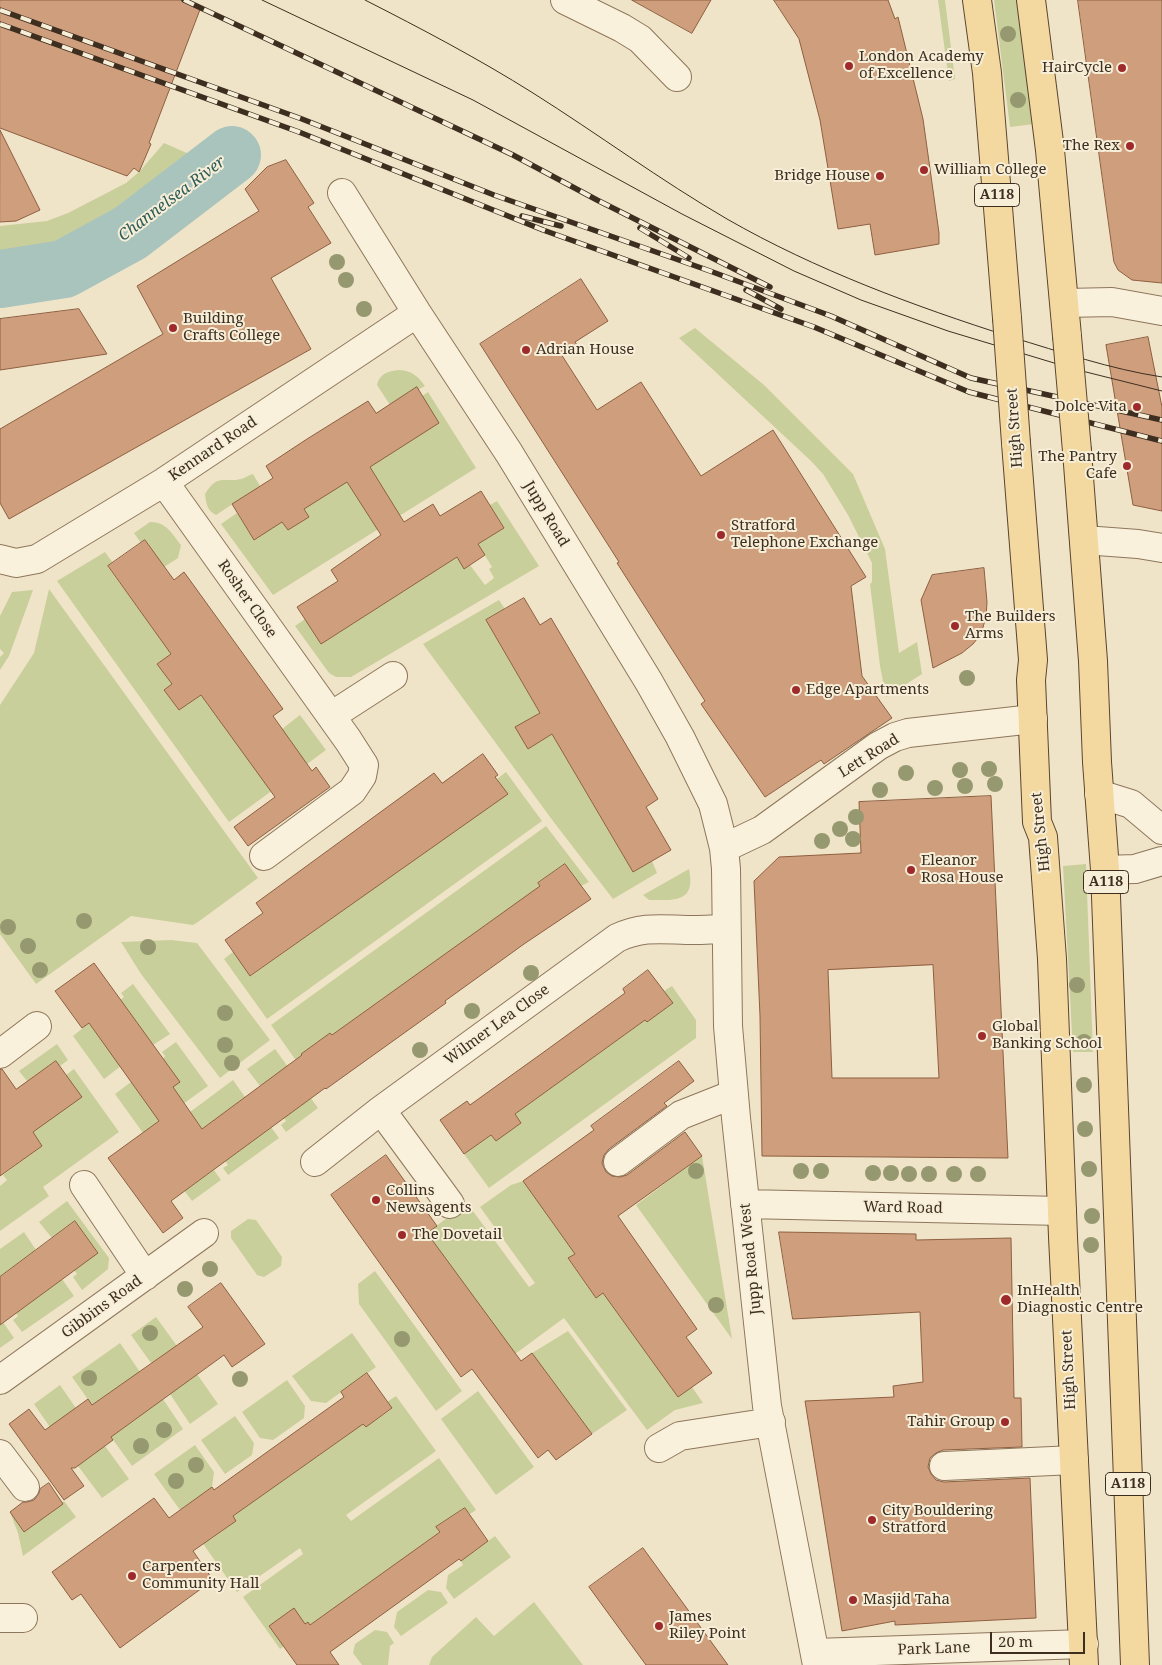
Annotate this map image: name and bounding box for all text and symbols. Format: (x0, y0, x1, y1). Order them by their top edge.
place label: London Academy of Excellence (859, 48, 984, 83)
place label: HairCycle (1042, 59, 1112, 77)
marker: London Academy of Excellence (843, 60, 855, 72)
marker: HairCycle (1116, 62, 1128, 74)
place label: The Rex (1063, 137, 1120, 155)
marker: The Rex (1124, 140, 1136, 152)
water label: Channelsea River (115, 153, 229, 245)
place label: William College (934, 161, 1046, 179)
marker: William College (918, 164, 930, 176)
place label: Bridge House (774, 167, 870, 185)
marker: Bridge House (874, 170, 886, 182)
road number: A118 (974, 184, 1020, 206)
place label: Building Crafts College (183, 310, 280, 345)
marker: Building Crafts College (167, 322, 179, 334)
place label: Adrian House (536, 341, 634, 359)
marker: Adrian House (520, 344, 532, 356)
street label: High Street (1003, 387, 1027, 469)
place label: Dolce Vita (1055, 398, 1127, 416)
marker: Dolce Vita (1131, 401, 1143, 413)
street label: Kennard Road (166, 413, 260, 485)
place label: The Pantry Cafe (1038, 448, 1117, 483)
marker: The Pantry Cafe (1121, 460, 1133, 472)
street label: Jupp Road (519, 478, 573, 550)
place label: Stratford Telephone Exchange (731, 517, 878, 552)
marker: Stratford Telephone Exchange (715, 529, 727, 541)
street label: Rosher Close (214, 557, 280, 641)
place label: The Builders Arms (965, 608, 1055, 643)
marker: The Builders Arms (949, 620, 961, 632)
place label: Edge Apartments (806, 681, 929, 699)
marker: Edge Apartments (790, 684, 802, 696)
street label: Lett Road (835, 730, 903, 782)
street label: High Street (1028, 791, 1054, 873)
place label: Eleanor Rosa House (921, 852, 1003, 887)
marker: Eleanor Rosa House (905, 864, 917, 876)
road number: A118 (1084, 870, 1128, 894)
street label: Wilmer Lea Close (441, 981, 553, 1069)
place label: Global Banking School (992, 1018, 1102, 1053)
marker: Global Banking School (976, 1030, 988, 1042)
place label: Collins Newsagents (386, 1182, 471, 1217)
marker: Collins Newsagents (370, 1194, 382, 1206)
street label: Ward Road (863, 1198, 943, 1218)
street label: Jupp Road West (736, 1202, 766, 1316)
place label: The Dovetail (412, 1226, 502, 1244)
marker: The Dovetail (396, 1229, 408, 1241)
street label: Gibbins Road (58, 1272, 146, 1342)
place label: InHealth Diagnostic Centre (1017, 1282, 1143, 1317)
marker: InHealth Diagnostic Centre (999, 1293, 1013, 1307)
street label: High Street (1058, 1330, 1080, 1410)
place label: Tahir Group (907, 1413, 995, 1431)
marker: Tahir Group (999, 1416, 1011, 1428)
road number: A118 (1106, 1472, 1150, 1496)
place label: City Bouldering Stratford (882, 1502, 993, 1537)
marker: City Bouldering Stratford (866, 1514, 878, 1526)
place label: Carpenters Community Hall (142, 1558, 260, 1593)
marker: Carpenters Community Hall (126, 1570, 138, 1582)
place label: Masjid Taha (863, 1591, 950, 1609)
marker: Masjid Taha (847, 1594, 859, 1606)
place label: James Riley Point (669, 1608, 746, 1643)
marker: James Riley Point (653, 1620, 665, 1632)
scale bar (992, 1622, 1087, 1654)
text: 20 m (998, 1631, 1033, 1651)
street label: Park Lane (897, 1639, 971, 1659)

